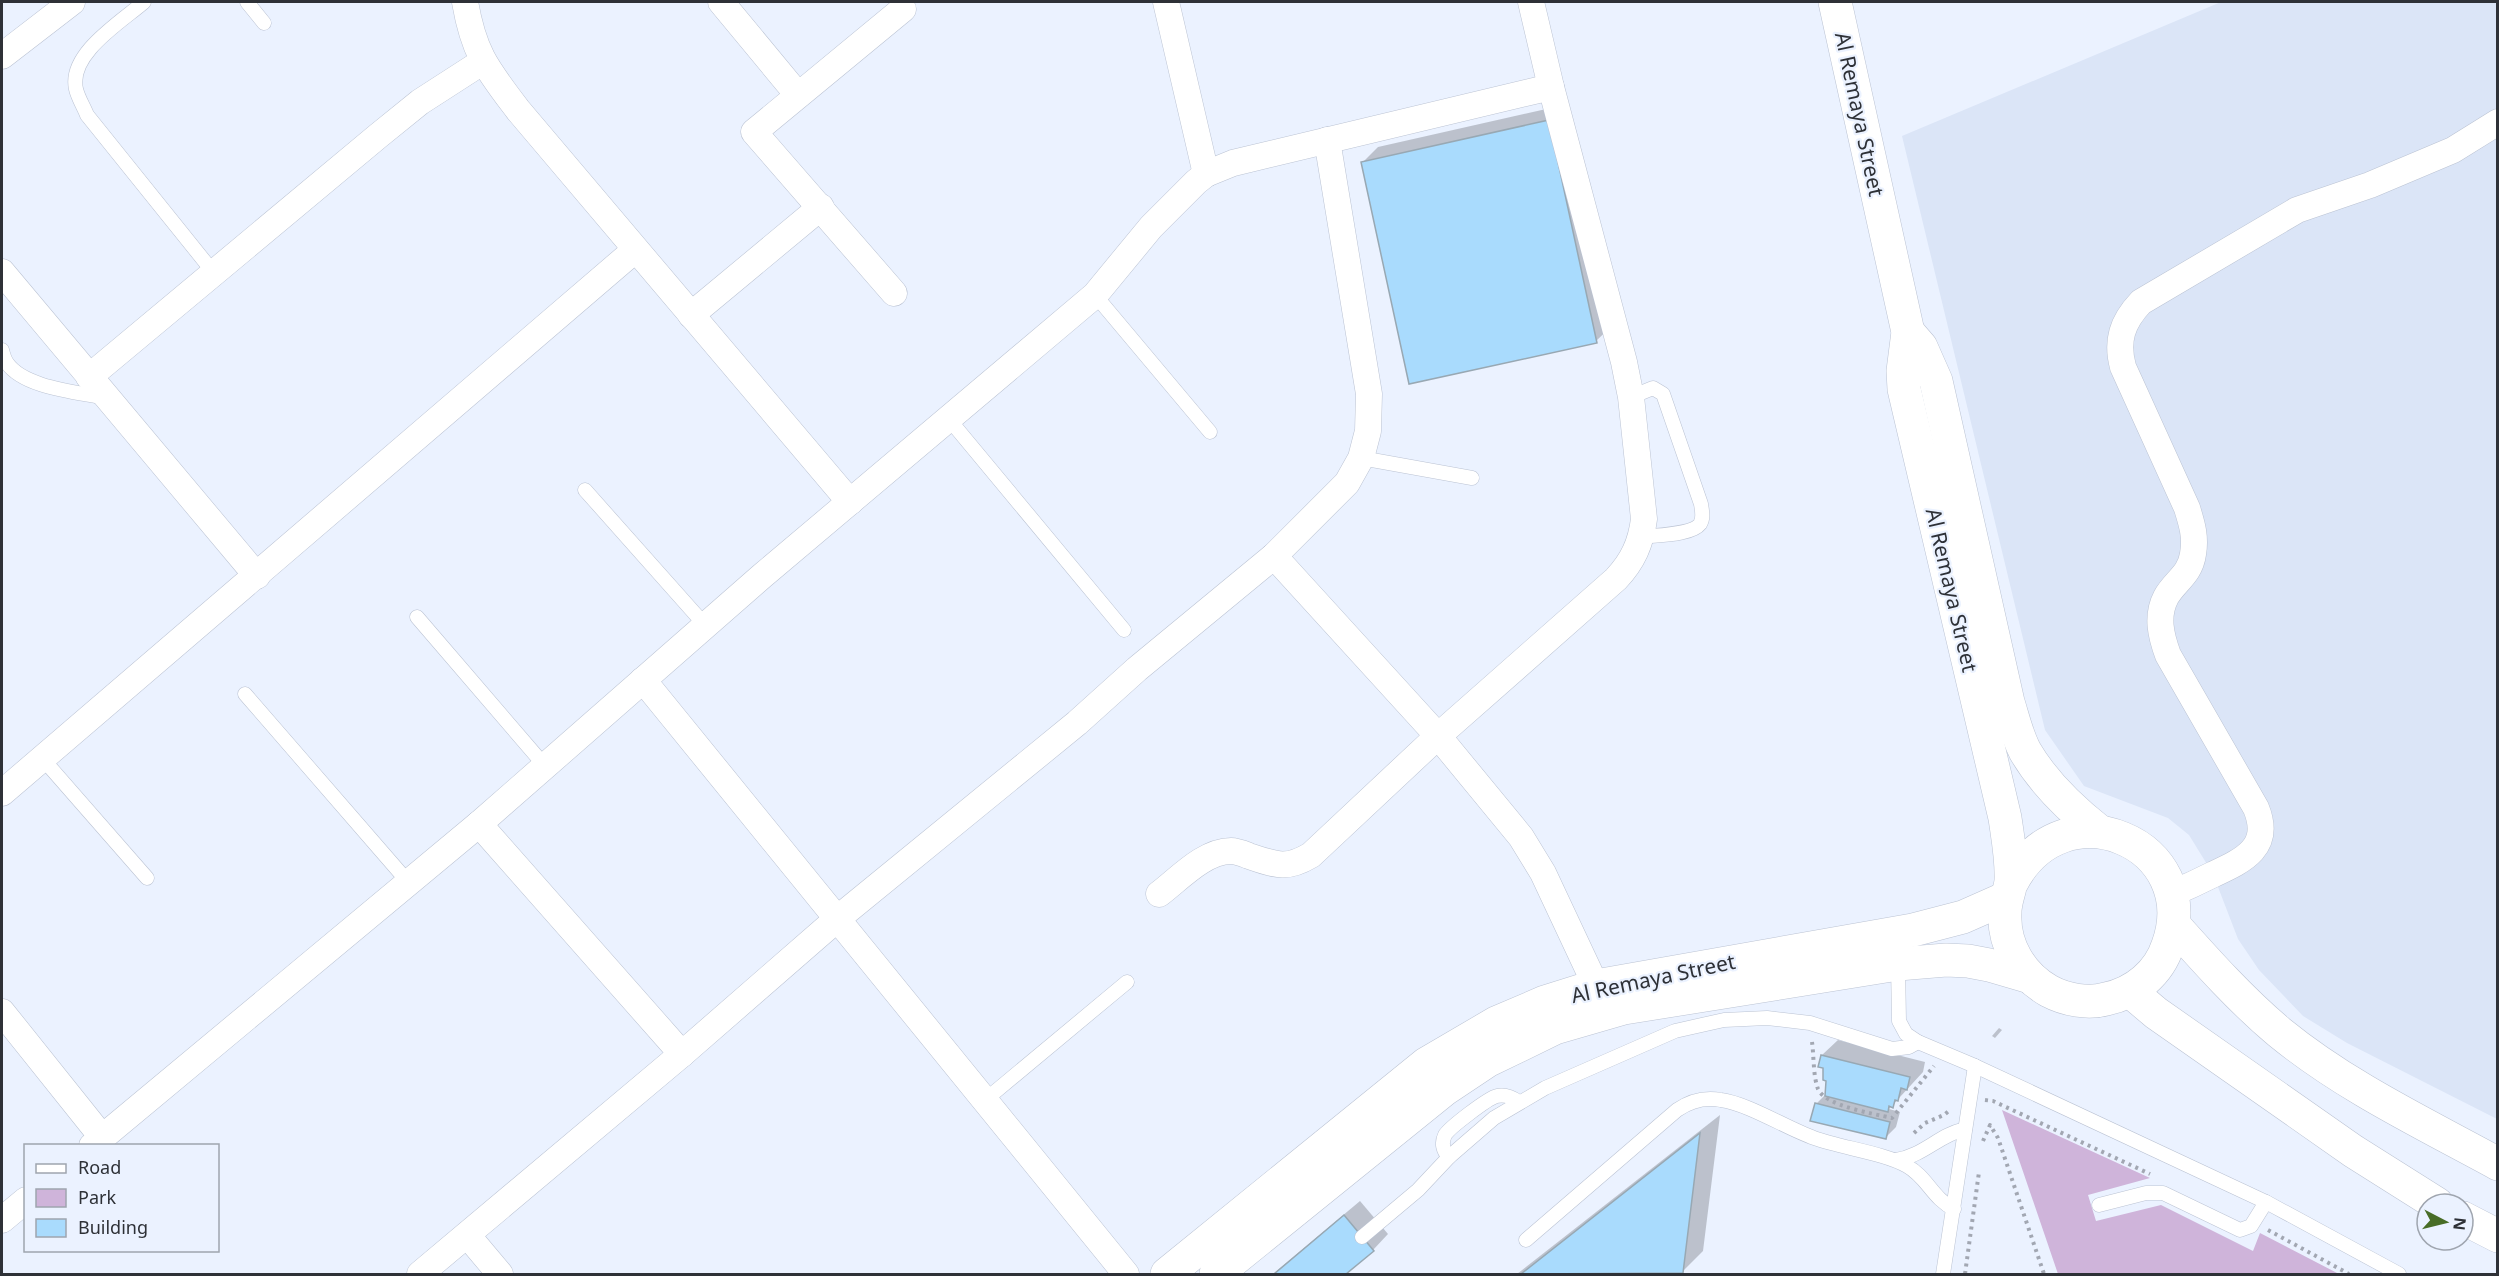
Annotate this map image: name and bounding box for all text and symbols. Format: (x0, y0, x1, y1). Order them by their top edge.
street label: Al Remaya Street (1829, 29, 1891, 199)
street label: Al Remaya Street (1920, 505, 1985, 675)
street label: Al Remaya Street (1568, 947, 1738, 1009)
legend (24, 1144, 219, 1252)
text: Road (78, 1155, 121, 1179)
text: Park (78, 1185, 116, 1209)
north arrow (2415, 1192, 2475, 1252)
text: Building (78, 1215, 148, 1239)
text: N (2448, 1216, 2472, 1232)

